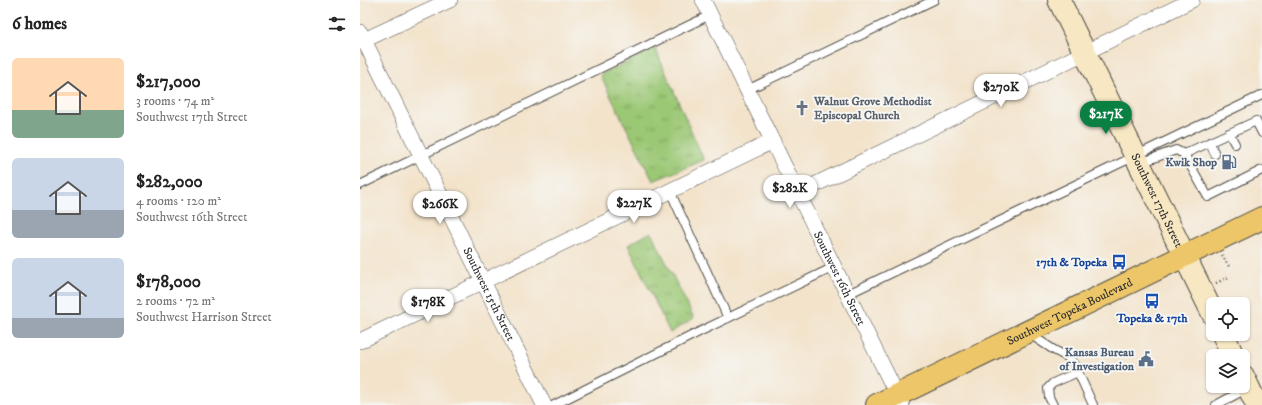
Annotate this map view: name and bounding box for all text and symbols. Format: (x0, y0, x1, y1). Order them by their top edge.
text: 6 homes (12, 13, 67, 35)
icon: filters (326, 13, 348, 35)
text: $217,000 (136, 71, 201, 93)
icon: home (44, 74, 92, 122)
pin: $270K (973, 74, 1029, 108)
text: $270K (983, 79, 1019, 95)
text: 3 rooms · 74 m² (136, 93, 214, 109)
place label: Walnut Grove Methodist Episcopal Church (813, 94, 932, 123)
church icon: Walnut Grove Methodist Episcopal Church (793, 99, 811, 117)
pin: $217K (1078, 101, 1134, 135)
text: $217K (1089, 106, 1123, 122)
text: Southwest 17th Street (136, 109, 247, 125)
street label: Southwest 17th Street (1128, 151, 1187, 250)
fuel station icon: Kwik Shop (1220, 153, 1238, 171)
place label: Kwik Shop (1165, 155, 1217, 170)
text: $282,000 (136, 171, 203, 193)
icon: home (44, 174, 92, 222)
pin: $282K (762, 175, 818, 209)
text: $282K (772, 180, 808, 196)
pin: $227K (606, 190, 662, 224)
pin: $266K (412, 191, 468, 225)
text: 4 rooms · 120 m² (136, 193, 221, 209)
text: $227K (616, 195, 652, 211)
text: $266K (422, 196, 458, 212)
text: Southwest 16th Street (136, 209, 247, 225)
street label: Southwest 16th Street (810, 229, 869, 328)
street label: Southwest 15th Street (460, 245, 519, 343)
bus stop icon: 17th & Topeka (1110, 253, 1128, 271)
place label: 17th & Topeka (1036, 255, 1108, 270)
text: $178,000 (136, 271, 201, 293)
icon: home (44, 274, 92, 322)
street label: Southwest Topeka Boulevard (1004, 275, 1135, 348)
pin: $178K (400, 289, 456, 323)
bus stop icon: Topeka & 17th (1143, 292, 1161, 310)
text: 2 rooms · 72 m² (136, 293, 215, 309)
text: $178K (411, 294, 445, 310)
map controls (1206, 297, 1250, 393)
button: locate (1206, 297, 1250, 341)
text: Southwest Harrison Street (136, 309, 272, 325)
place label: Topeka & 17th (1116, 311, 1188, 326)
place label: Kansas Bureau of Investigation (1059, 345, 1135, 374)
button: layers (1206, 349, 1250, 393)
public building icon: Kansas Bureau of Investigation (1137, 350, 1155, 368)

